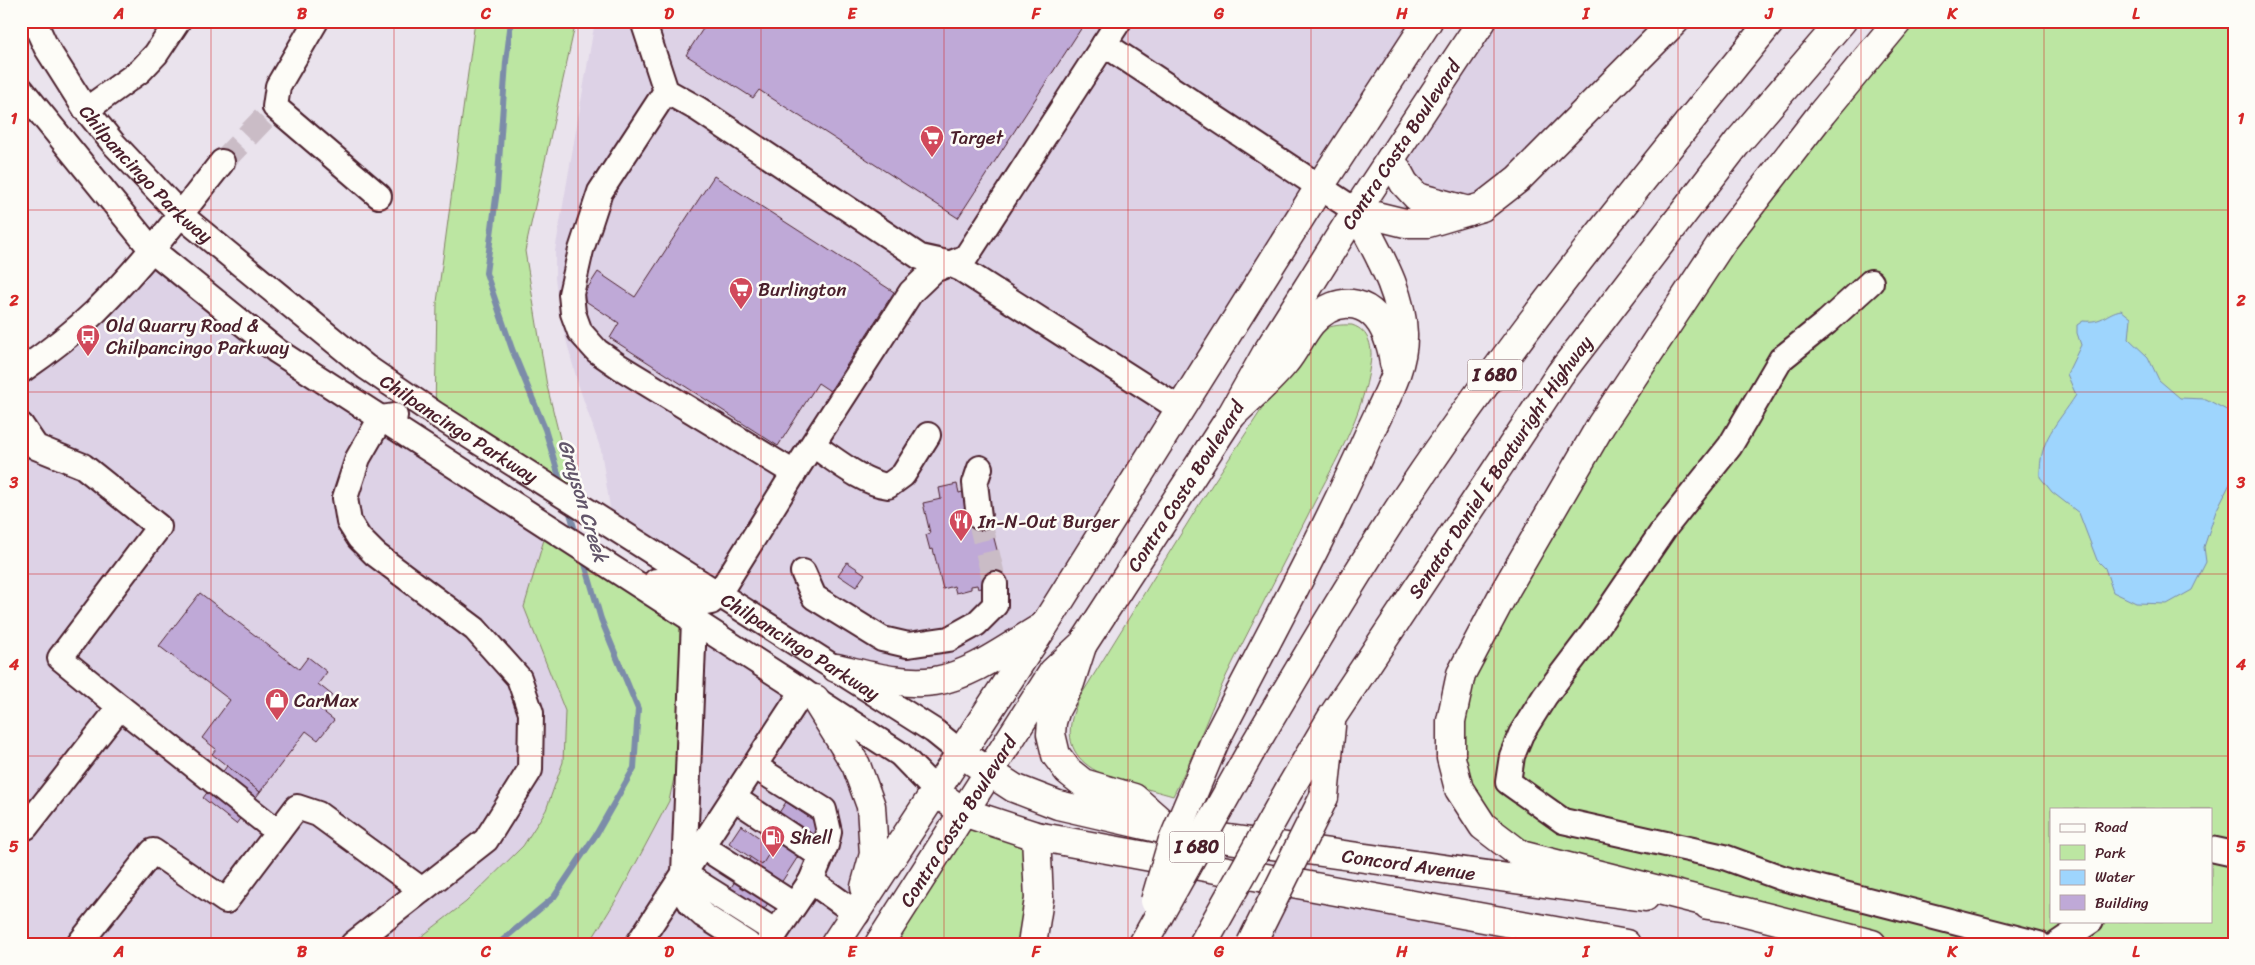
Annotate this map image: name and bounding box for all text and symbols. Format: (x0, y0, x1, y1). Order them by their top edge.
text: A (113, 0, 124, 28)
text: B (297, 0, 308, 28)
text: C (480, 0, 492, 28)
text: D (664, 0, 674, 28)
text: E (848, 0, 858, 28)
text: F (1031, 0, 1042, 28)
text: G (1213, 0, 1225, 28)
text: H (1395, 0, 1408, 28)
text: I (1582, 0, 1591, 28)
text: J (1764, 0, 1774, 28)
text: K (1946, 0, 1958, 28)
text: L (2132, 0, 2140, 28)
street label: Contra Costa Boulevard (1332, 51, 1470, 236)
street label: Chilpancingo Parkway (71, 97, 221, 252)
text: 1 (11, 104, 18, 133)
text: 1 (2238, 104, 2245, 133)
place label: Target (950, 121, 1005, 154)
supermarket icon: Target (919, 124, 945, 158)
place label: Burlington (758, 273, 847, 306)
supermarket icon: Burlington (728, 276, 754, 310)
text: 2 (8, 286, 19, 315)
text: 2 (2235, 286, 2246, 315)
place label: Old Quarry Road & Chilpancingo Parkway (106, 309, 289, 364)
bus stop icon: Old Quarry Road & Chilpancingo Parkway (75, 323, 101, 357)
street label: Senator Daniel E Boatwright Highway (1399, 328, 1601, 605)
road number: I 680 (1468, 360, 1522, 390)
street label: Chilpancingo Parkway (373, 365, 545, 492)
street label: Contra Costa Boulevard (1117, 393, 1254, 579)
water label: Grayson Creek (548, 435, 619, 568)
text: 3 (9, 468, 19, 497)
text: 3 (2236, 468, 2246, 497)
place label: In-N-Out Burger (977, 505, 1120, 538)
restaurant icon: In-N-Out Burger (948, 508, 974, 542)
street label: Chilpancingo Parkway (714, 583, 887, 709)
text: 4 (8, 650, 19, 679)
text: 4 (2235, 650, 2246, 679)
place label: CarMax (294, 684, 359, 717)
shop icon: CarMax (264, 687, 290, 721)
street label: Contra Costa Boulevard (890, 727, 1026, 914)
legend (2050, 808, 2212, 922)
text: Road (2095, 814, 2128, 840)
place label: Shell (790, 821, 833, 854)
fuel station icon: Shell (760, 824, 786, 858)
text: 5 (9, 832, 19, 861)
road number: I 680 (1170, 832, 1224, 862)
text: 5 (2236, 832, 2246, 861)
street label: Concord Avenue (1340, 839, 1478, 890)
text: Park (2095, 840, 2126, 866)
text: Water (2095, 864, 2135, 890)
text: Building (2095, 890, 2149, 916)
text: A (113, 937, 124, 965)
text: B (297, 937, 308, 965)
text: C (480, 937, 492, 965)
text: D (664, 937, 674, 965)
text: E (848, 937, 858, 965)
text: F (1031, 937, 1042, 965)
text: G (1213, 937, 1225, 965)
text: H (1395, 937, 1408, 965)
text: I (1582, 937, 1591, 965)
text: J (1764, 937, 1774, 965)
text: K (1946, 937, 1958, 965)
text: L (2132, 937, 2140, 965)

